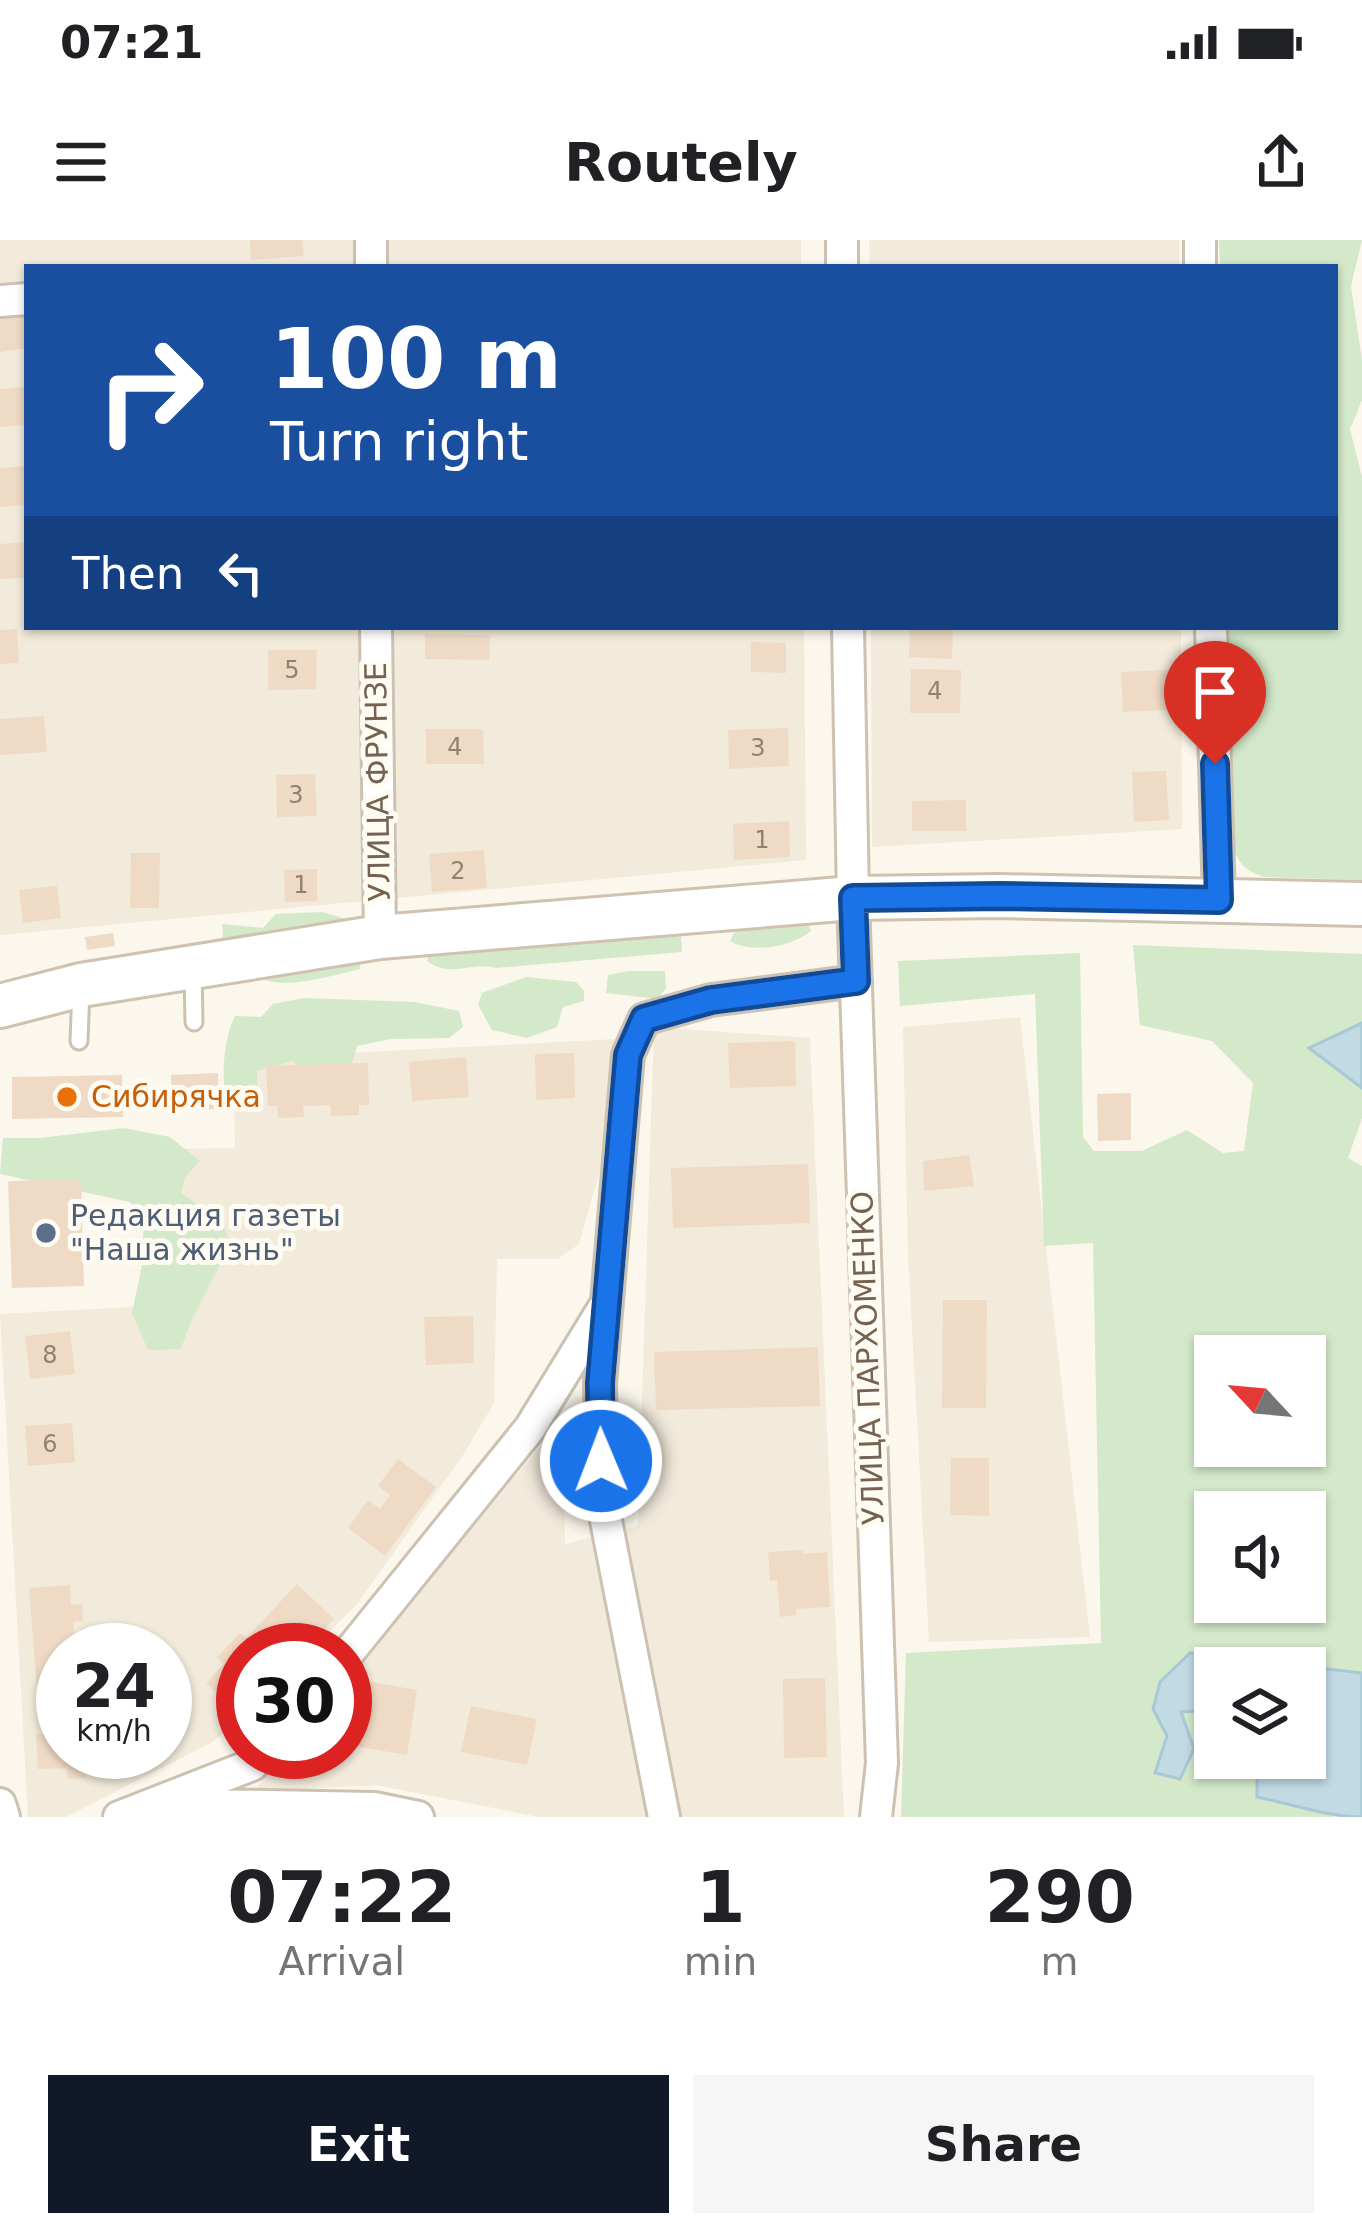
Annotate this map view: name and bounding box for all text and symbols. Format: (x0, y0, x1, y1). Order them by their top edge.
text: 07:21 (60, 16, 203, 69)
icon: menu (48, 129, 114, 195)
icon: share (1248, 129, 1314, 195)
text: Routely (564, 131, 798, 194)
text: 100 m (270, 310, 562, 408)
icon: right (72, 312, 228, 468)
text: Turn right (270, 410, 529, 473)
icon: left (208, 540, 274, 606)
text: Then (72, 547, 184, 600)
pin (1164, 641, 1266, 764)
house number: 5 (284, 656, 300, 684)
icon: arrive (1182, 659, 1248, 725)
street label: УЛИЦА ФРУНЗЕ (358, 662, 397, 902)
house number: 4 (927, 677, 943, 705)
house number: 4 (447, 733, 463, 761)
house number: 3 (750, 734, 766, 762)
house number: 3 (288, 781, 304, 809)
house number: 1 (754, 826, 770, 854)
house number: 2 (450, 857, 466, 885)
house number: 1 (293, 871, 309, 899)
place label: Сибирячка (91, 1079, 261, 1114)
marker: Сибирячка (54, 1084, 80, 1110)
street label: УЛИЦА ПАРХОМЕНКО (844, 1190, 891, 1526)
place label: Редакция газеты "Наша жизнь" (70, 1198, 341, 1267)
marker: Редакция газеты "Наша жизнь" (33, 1220, 59, 1246)
north arrow (1194, 1335, 1326, 1467)
map controls (1194, 1335, 1326, 1779)
house number: 8 (42, 1341, 58, 1369)
position arrow (538, 1398, 664, 1524)
house number: 6 (42, 1430, 58, 1458)
button: sound (1194, 1491, 1326, 1623)
speed limit sign: 30 (216, 1623, 372, 1779)
button: layers (1194, 1647, 1326, 1779)
text: 24 (72, 1651, 156, 1721)
text: km/h (76, 1713, 152, 1748)
text: 07:22 (227, 1855, 456, 1939)
text: 1 (695, 1855, 745, 1939)
text: 290 (984, 1855, 1135, 1939)
text: Arrival (278, 1939, 405, 1984)
text: min (684, 1939, 757, 1984)
text: m (1041, 1939, 1079, 1984)
button: Exit (48, 2075, 669, 2213)
button: Share (693, 2075, 1314, 2213)

